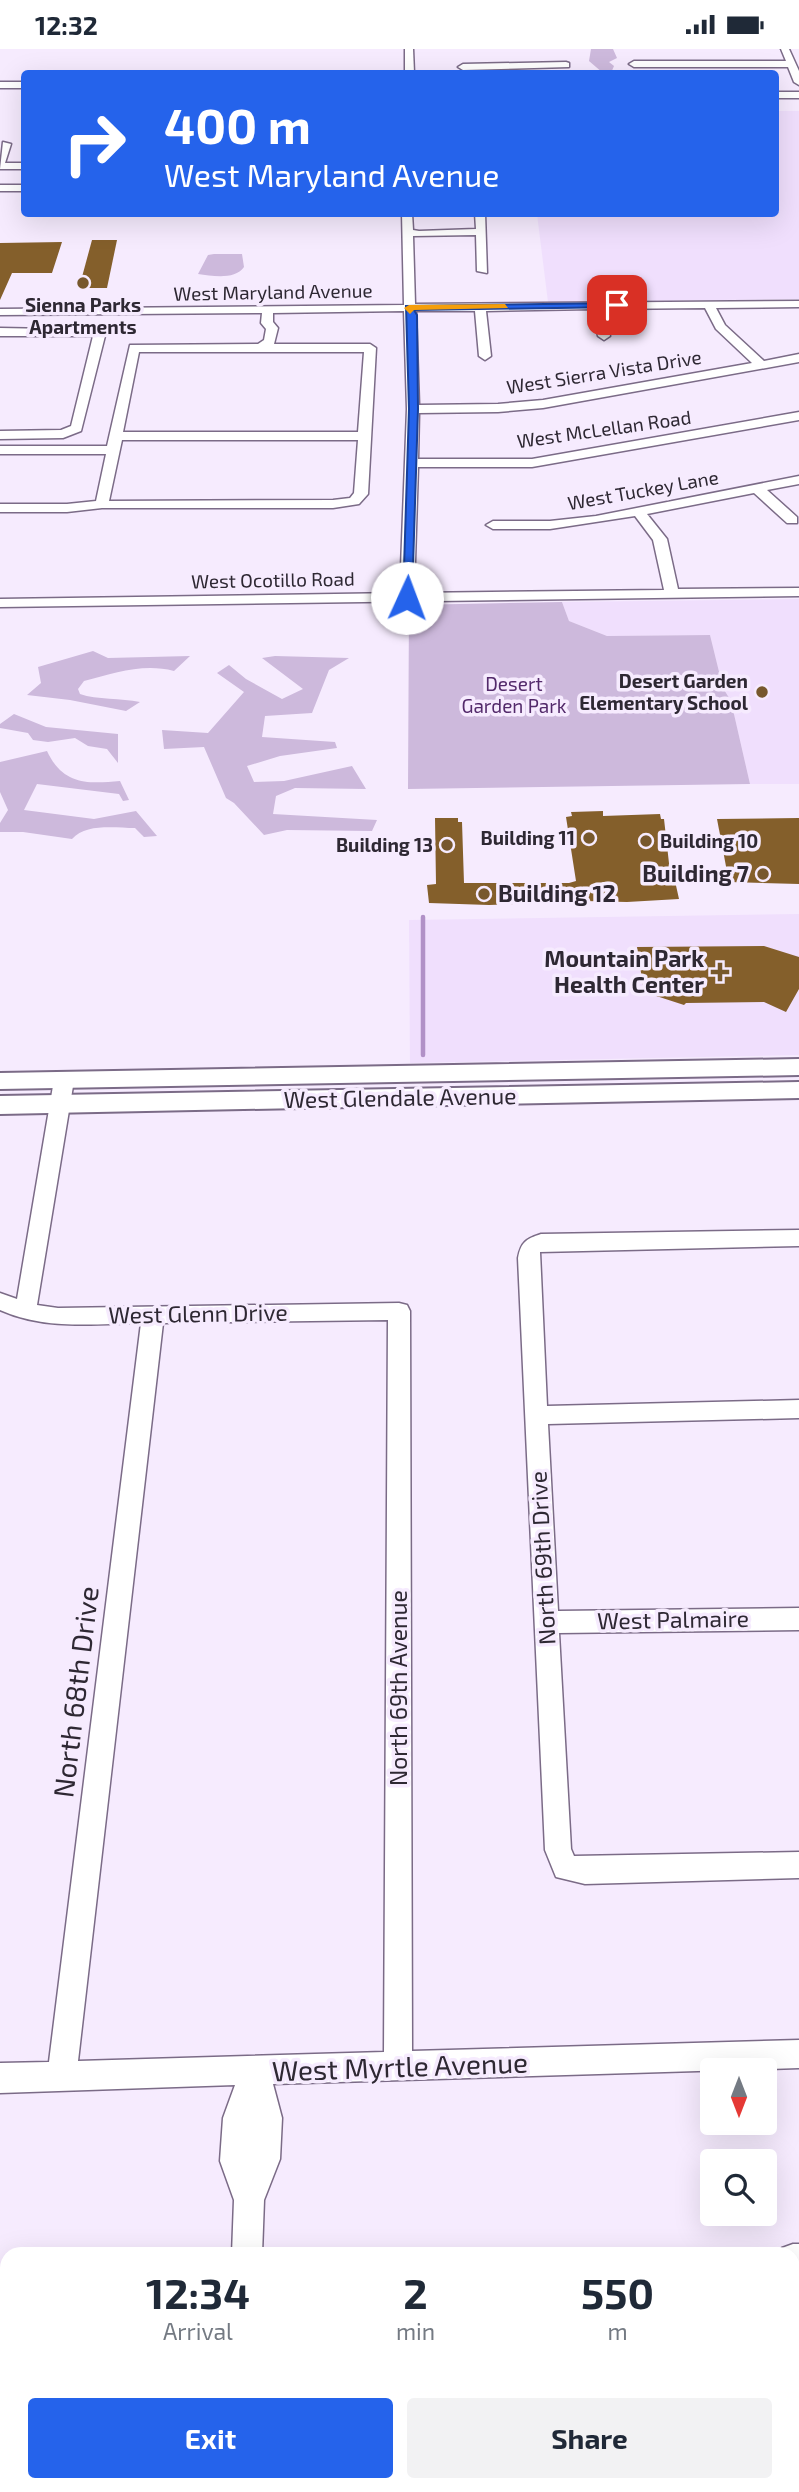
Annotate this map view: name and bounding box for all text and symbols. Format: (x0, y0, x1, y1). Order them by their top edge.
text: 12:32 (35, 9, 98, 40)
text: 400 m (164, 95, 311, 154)
icon: right (49, 98, 140, 189)
text: West Maryland Avenue (164, 155, 500, 193)
marker: Sienna Parks Apartments (75, 275, 91, 291)
pin (587, 275, 647, 335)
street label: West Maryland Avenue (173, 278, 373, 305)
icon: arrive (598, 286, 636, 324)
place label: Sienna Parks Apartments (25, 293, 141, 338)
street label: West Sierra Vista Drive (505, 345, 703, 398)
street label: West McLellan Road (515, 405, 692, 452)
street label: West Tuckey Lane (566, 465, 720, 514)
position arrow (370, 561, 444, 635)
street label: West Ocotillo Road (191, 567, 355, 592)
place label: Desert Garden Elementary School (579, 669, 749, 715)
park label: Desert Garden Park (461, 672, 567, 717)
marker: Desert Garden Elementary School (754, 684, 770, 700)
place label: Building 11 (481, 826, 575, 849)
place label: Building 10 (660, 829, 758, 852)
marker: Building 11 (581, 830, 597, 846)
place label: Building 13 (336, 833, 433, 856)
marker: Building 10 (638, 833, 654, 849)
marker: Building 13 (439, 837, 455, 853)
place label: Building 7 (642, 859, 749, 887)
marker: Building 7 (755, 866, 771, 882)
place label: Building 12 (498, 879, 616, 907)
marker: Building 12 (476, 886, 492, 902)
place label: Mountain Park Health Center (544, 944, 704, 998)
marker: Mountain Park Health Center (710, 962, 730, 982)
street label: West Glendale Avenue (283, 1081, 517, 1113)
street label: West Glenn Drive (108, 1297, 288, 1329)
street label: North 69th Drive (523, 1470, 561, 1646)
street label: North 68th Drive (45, 1584, 105, 1800)
street label: North 69th Avenue (384, 1590, 412, 1786)
street label: West Palmaire (597, 1604, 749, 1634)
street label: West Myrtle Avenue (271, 2045, 529, 2087)
north arrow (700, 2058, 777, 2135)
map controls (700, 2058, 777, 2226)
button: search (700, 2149, 777, 2226)
text: 12:34 (146, 2267, 250, 2317)
text: 2 (403, 2267, 428, 2317)
text: 550 (581, 2267, 654, 2317)
text: Arrival (163, 2317, 233, 2345)
text: min (396, 2317, 435, 2345)
text: m (607, 2317, 628, 2345)
button: Exit (28, 2398, 393, 2478)
button: Share (407, 2398, 772, 2478)

